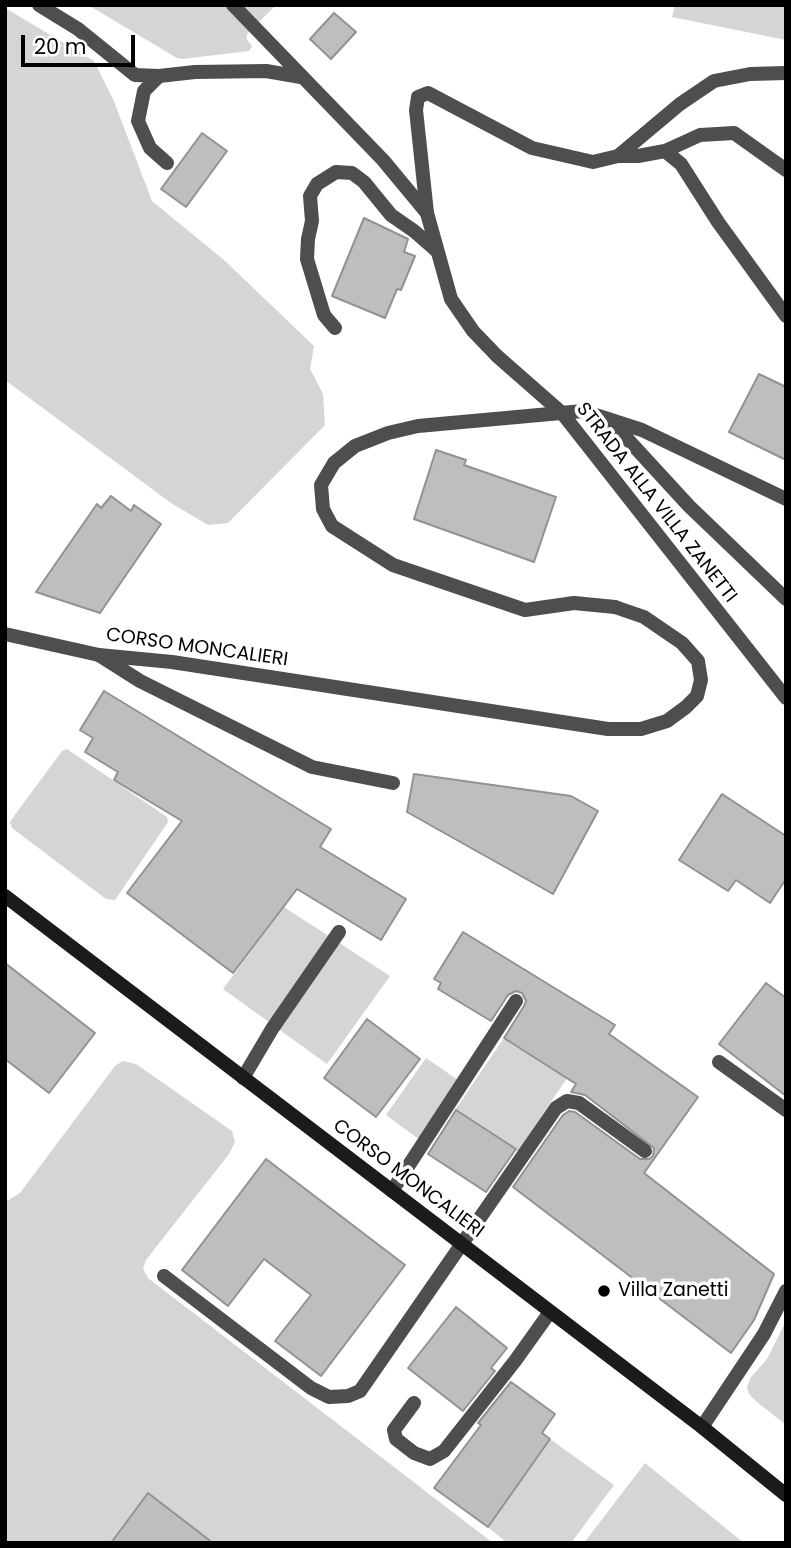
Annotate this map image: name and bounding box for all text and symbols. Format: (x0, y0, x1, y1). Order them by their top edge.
scale bar (24, 21, 138, 65)
text: 20 m (34, 32, 87, 61)
street label: STRADA ALLA VILLA ZANETTI (571, 398, 741, 608)
street label: CORSO MONCALIERI (105, 624, 289, 672)
street label: CORSO MONCALIERI (328, 1115, 488, 1243)
place label: Villa Zanetti (618, 1280, 728, 1302)
marker: Villa Zanetti (596, 1283, 612, 1299)

